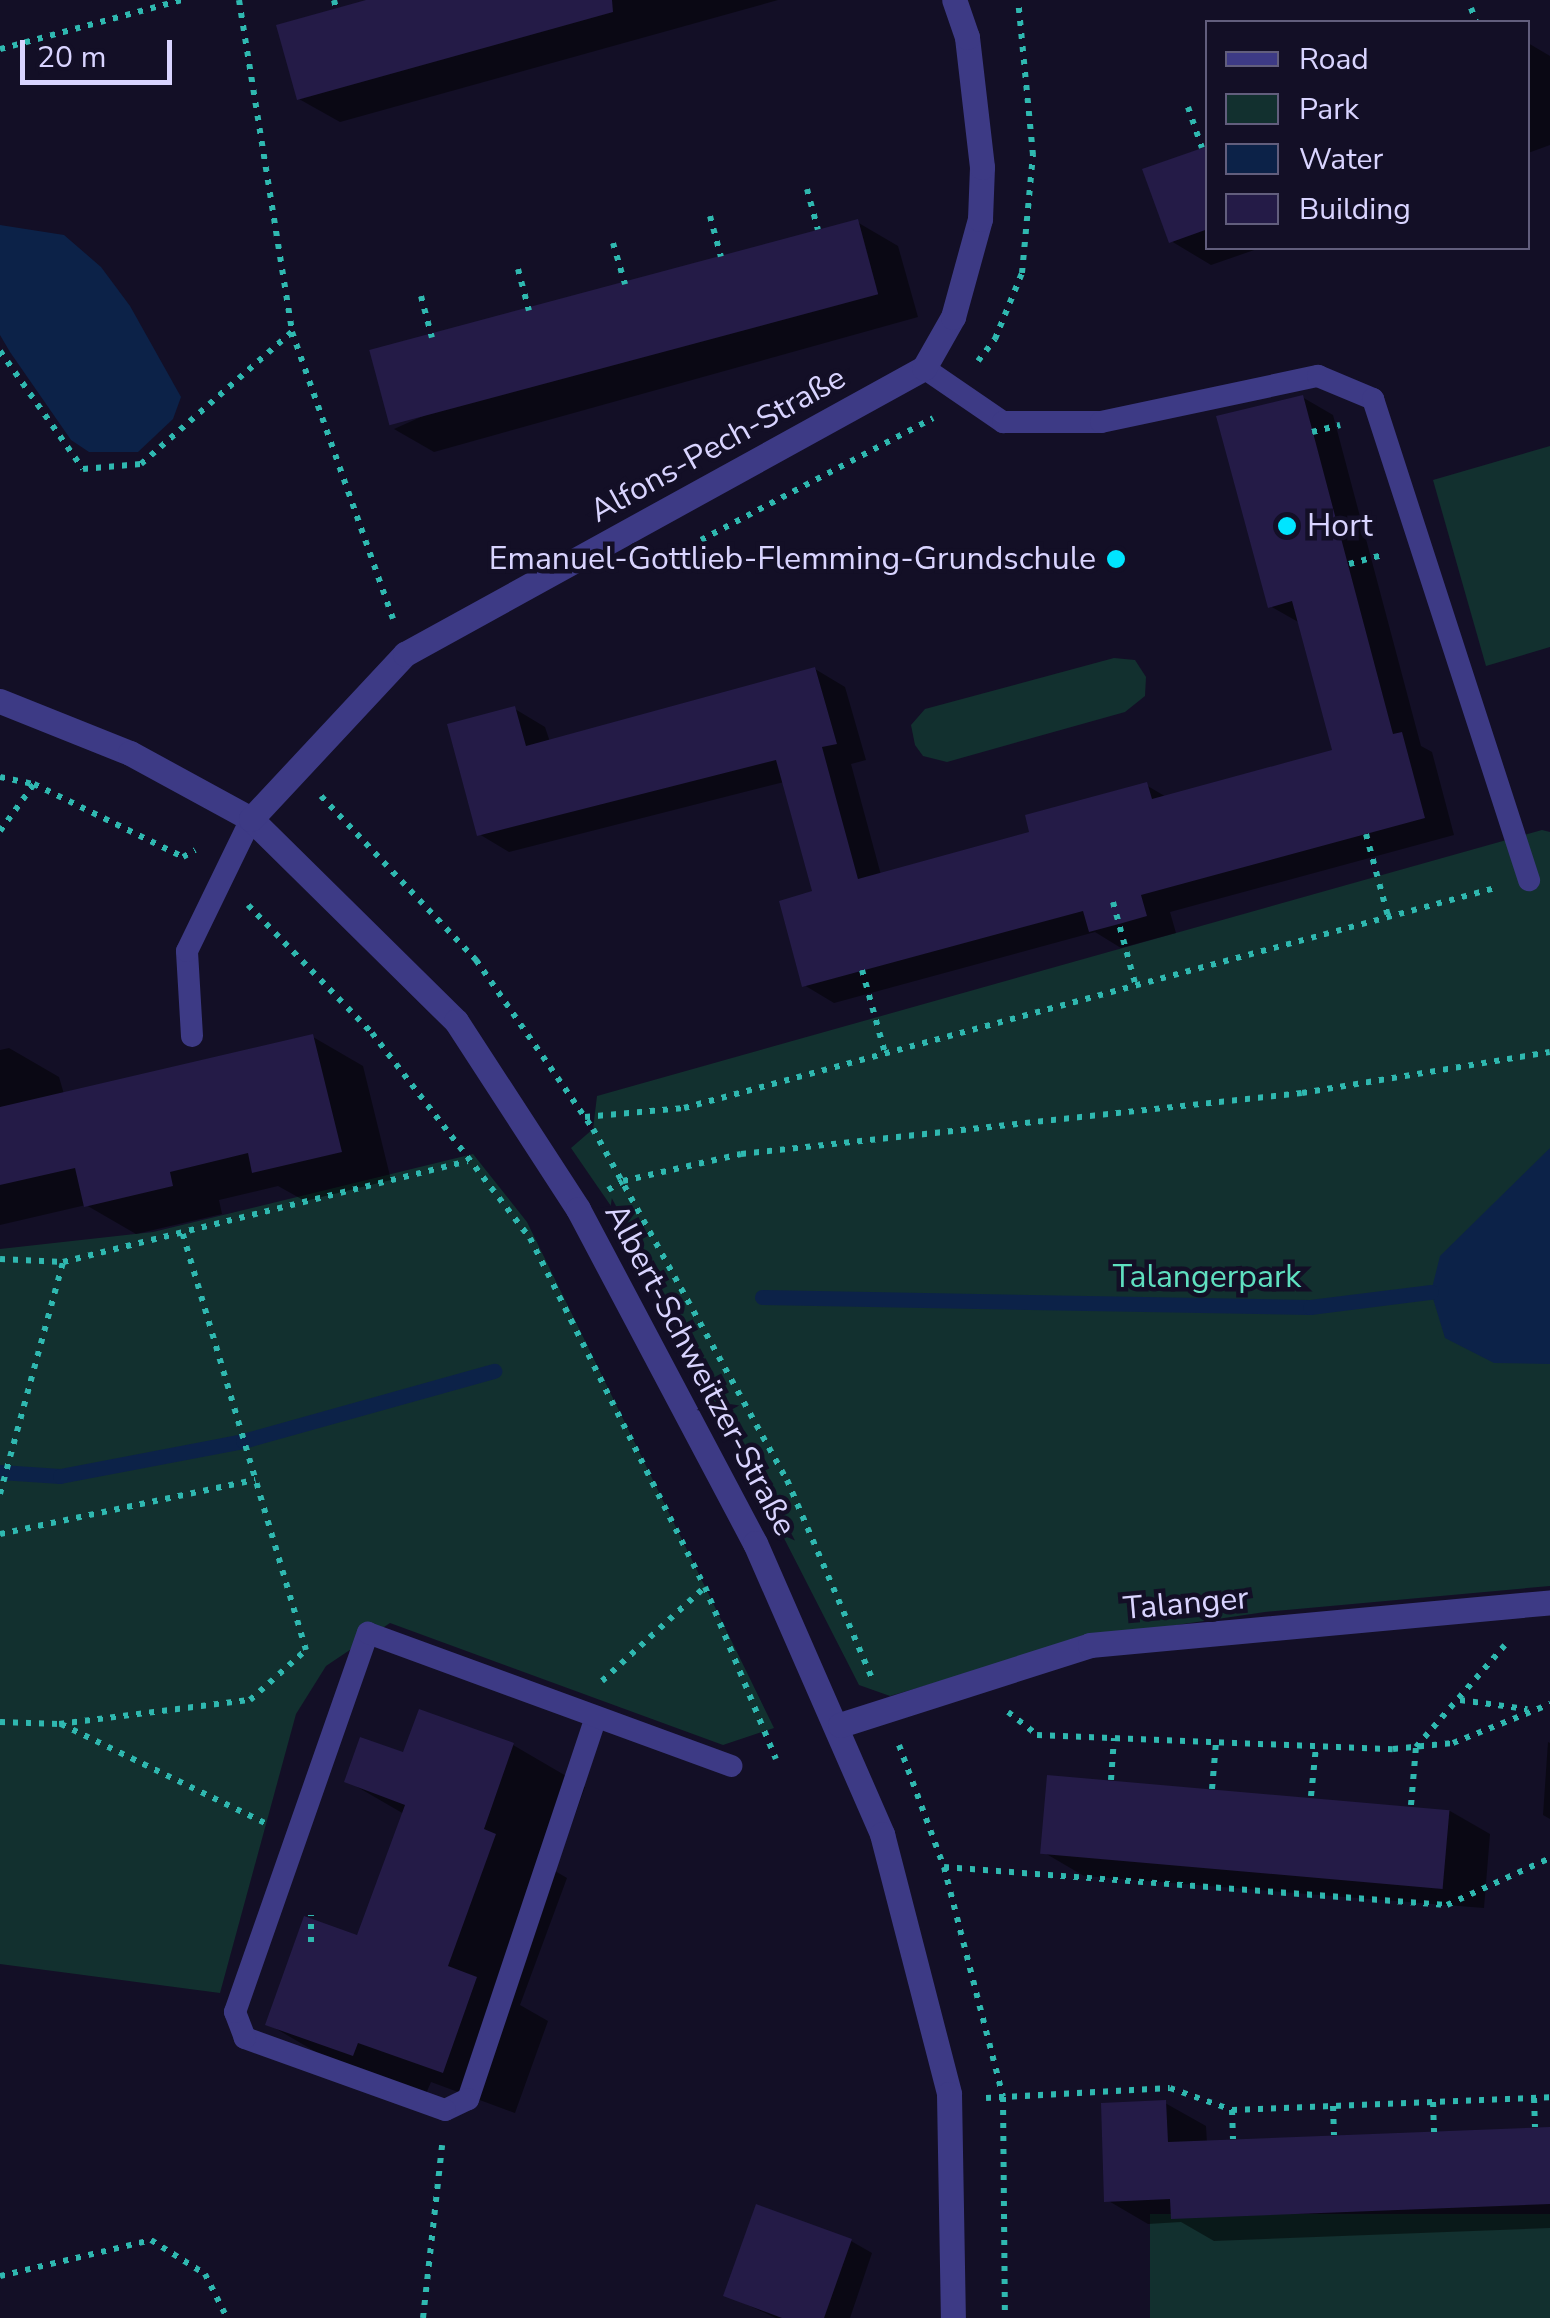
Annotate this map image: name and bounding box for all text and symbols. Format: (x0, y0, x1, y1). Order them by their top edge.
scale bar (25, 20, 178, 82)
legend (1205, 20, 1530, 250)
text: 20 m (37, 37, 106, 78)
text: Road (1299, 39, 1369, 80)
text: Park (1299, 89, 1359, 130)
text: Water (1299, 139, 1383, 180)
text: Building (1299, 189, 1411, 230)
street label: Alfons-Pech-Straße (584, 359, 852, 531)
place label: Hort (1307, 507, 1373, 545)
marker: Hort (1276, 515, 1298, 537)
place label: Emanuel-Gottlieb-Flemming-Grundschule (489, 540, 1096, 578)
marker: Emanuel-Gottlieb-Flemming-Grundschule (1105, 548, 1127, 570)
street label: Albert-Schweitzer-Straße (596, 1197, 804, 1543)
park label: Talangerpark (1113, 1258, 1301, 1296)
street label: Talanger (1122, 1579, 1250, 1629)

